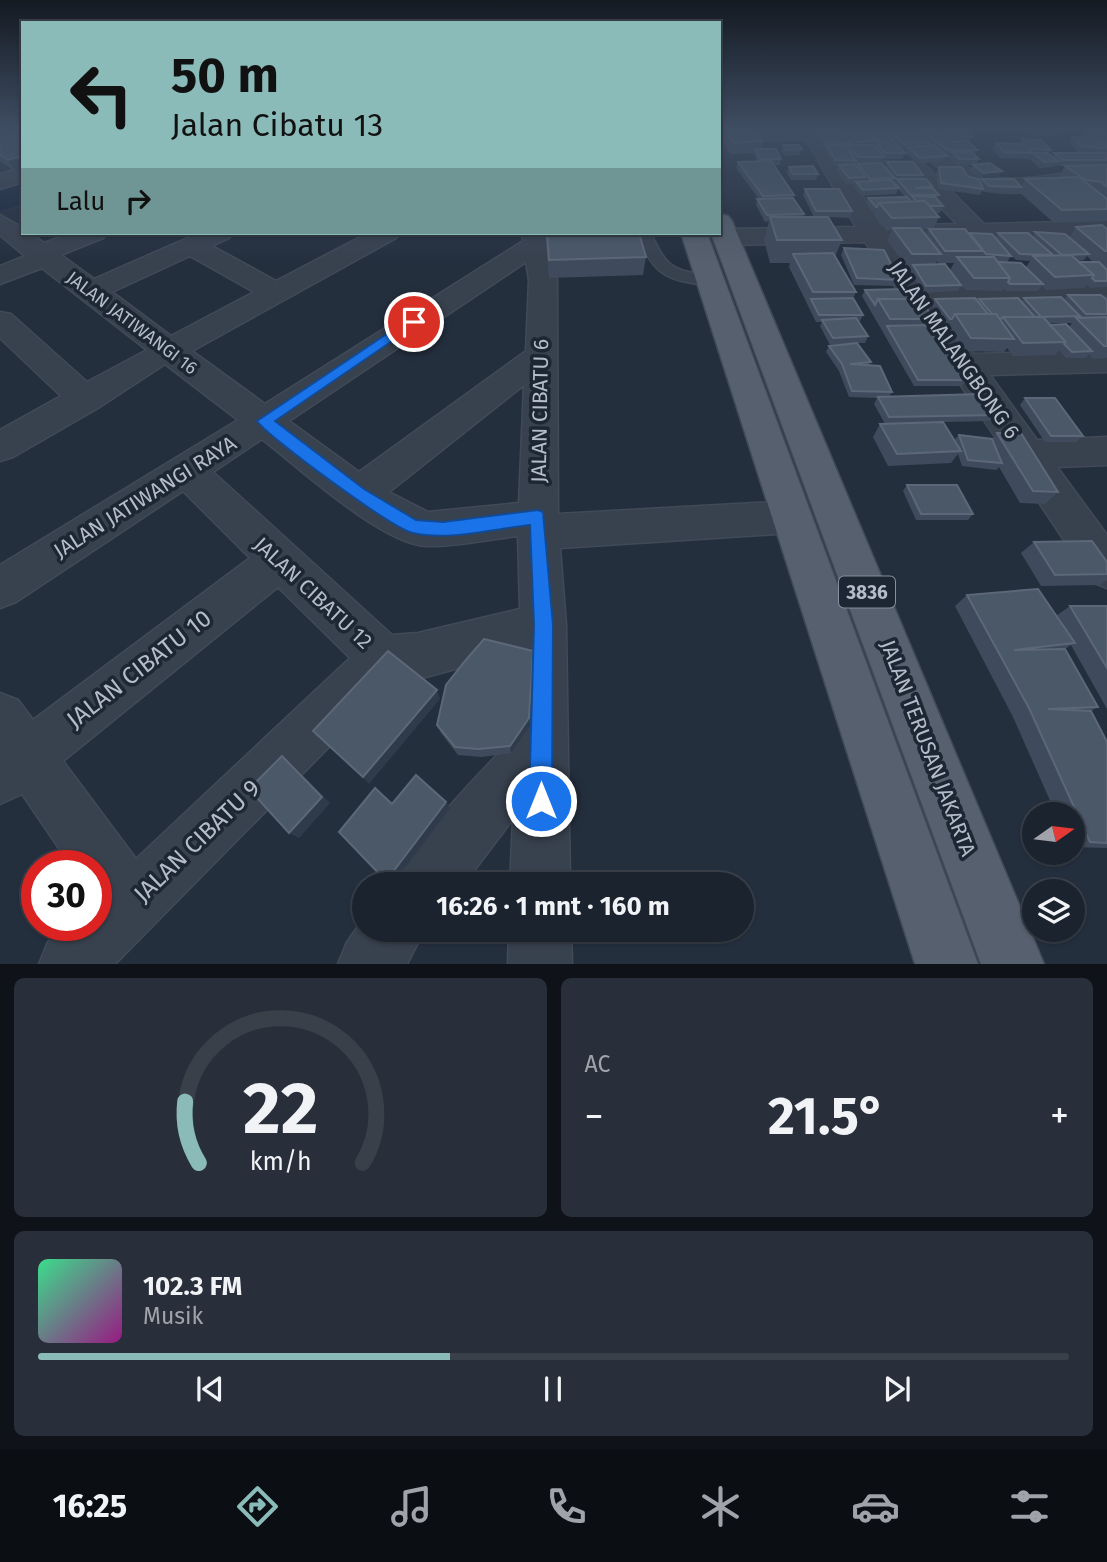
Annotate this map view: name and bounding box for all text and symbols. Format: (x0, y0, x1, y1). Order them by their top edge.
text: 50 m (171, 46, 279, 105)
icon: left (56, 49, 147, 140)
text: Jalan Cibatu 13 (171, 106, 383, 144)
icon: right (119, 182, 157, 220)
text: Lalu (56, 186, 105, 217)
street label: JALAN MALANGBONG 6 (883, 256, 1025, 444)
street label: JALAN JATIWANGI 16 (62, 267, 202, 379)
pin (384, 292, 444, 352)
icon: arrive (395, 303, 433, 341)
street label: JALAN CIBATU 6 (526, 339, 554, 483)
street label: JALAN JATIWANGI RAYA (49, 430, 241, 564)
street label: JALAN CIBATU 12 (248, 532, 378, 654)
road number: 3836 (839, 576, 895, 608)
street label: JALAN CIBATU 10 (61, 604, 217, 734)
street label: JALAN TERUSAN JAKARTA (875, 636, 981, 860)
position arrow (504, 764, 578, 838)
street label: JALAN CIBATU 9 (128, 774, 266, 908)
north arrow (1022, 802, 1085, 864)
map controls (1022, 802, 1085, 942)
speed limit sign: 30 (21, 850, 112, 941)
button: layers (1022, 879, 1085, 942)
text: 16:26 · 1 mnt · 160 m (436, 891, 670, 922)
text: AC (585, 1050, 610, 1078)
text: 22 (243, 1066, 318, 1153)
text: 21.5° (768, 1085, 885, 1148)
text: − (585, 1093, 604, 1139)
text: + (1050, 1093, 1069, 1139)
text: km/h (249, 1147, 311, 1177)
text: 102.3 FM (143, 1271, 242, 1302)
text: Musik (143, 1302, 203, 1330)
icon: previous (191, 1370, 229, 1408)
icon: pause (534, 1370, 572, 1408)
icon: next (878, 1370, 916, 1408)
icon: directions (233, 1482, 282, 1531)
icon: music (387, 1482, 436, 1531)
icon: phone (542, 1482, 591, 1531)
icon: climate (696, 1482, 745, 1531)
icon: car (851, 1482, 900, 1531)
icon: filters (1005, 1482, 1054, 1531)
text: 16:25 (53, 1487, 127, 1525)

